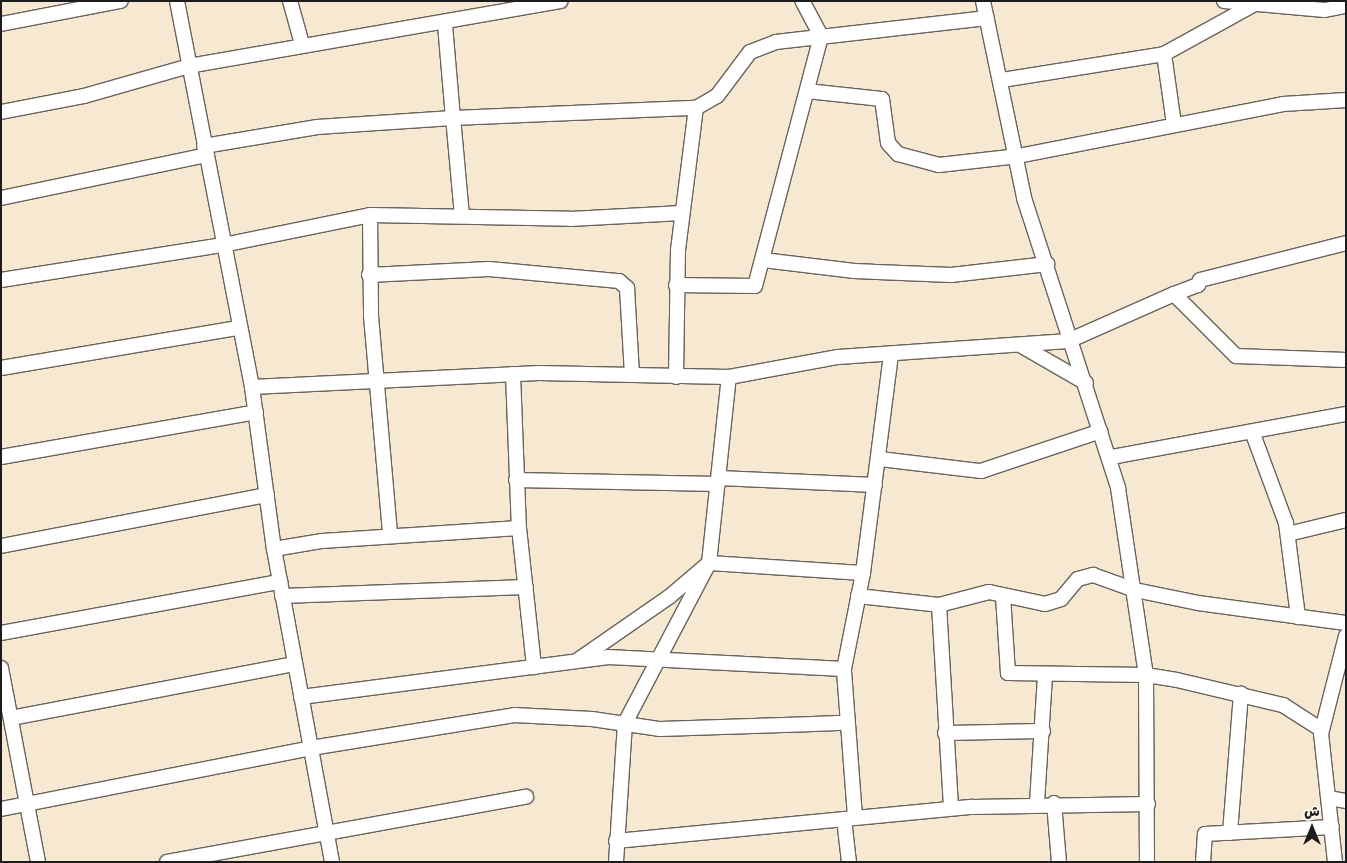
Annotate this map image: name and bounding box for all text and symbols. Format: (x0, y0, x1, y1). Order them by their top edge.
north arrow (1287, 803, 1337, 853)
text: ش (1304, 803, 1320, 823)

